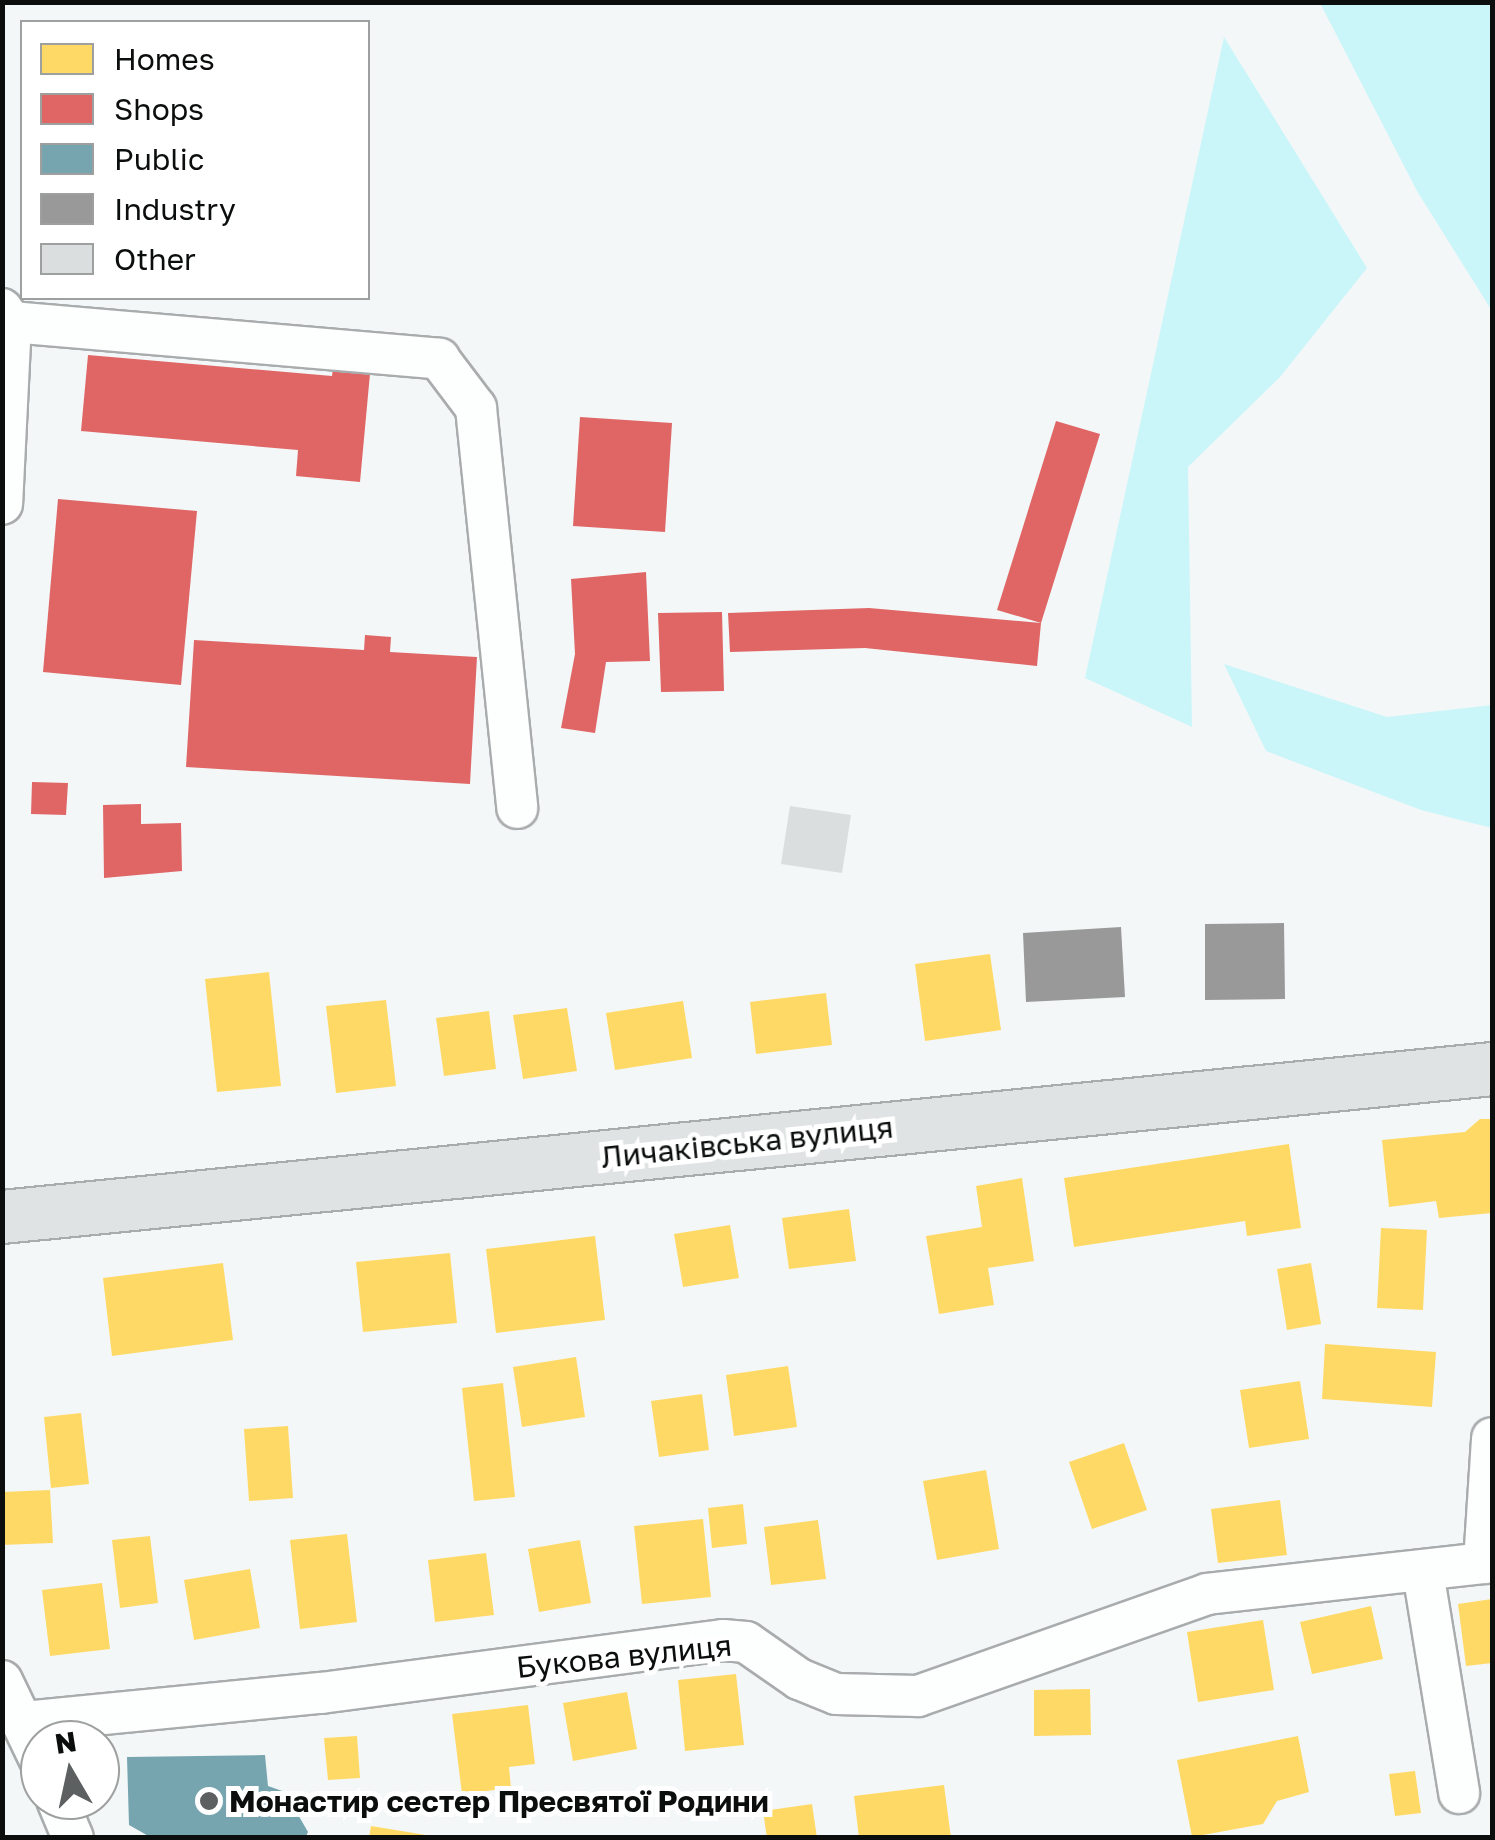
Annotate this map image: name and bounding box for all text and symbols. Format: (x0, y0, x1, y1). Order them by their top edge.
legend (20, 20, 370, 300)
text: Homes (114, 41, 215, 77)
text: Shops (114, 91, 204, 127)
text: Public (114, 141, 204, 177)
text: Industry (114, 191, 236, 227)
text: Other (114, 241, 196, 277)
street label: Личаківська вулиця (599, 1109, 895, 1175)
street label: Букова вулиця (515, 1627, 733, 1685)
north arrow (20, 1720, 120, 1820)
text: N (52, 1724, 79, 1760)
place label: Монастир сестер Пресвятої Родини (229, 1783, 769, 1819)
marker: Монастир сестер Пресвятої Родини (198, 1790, 220, 1812)

